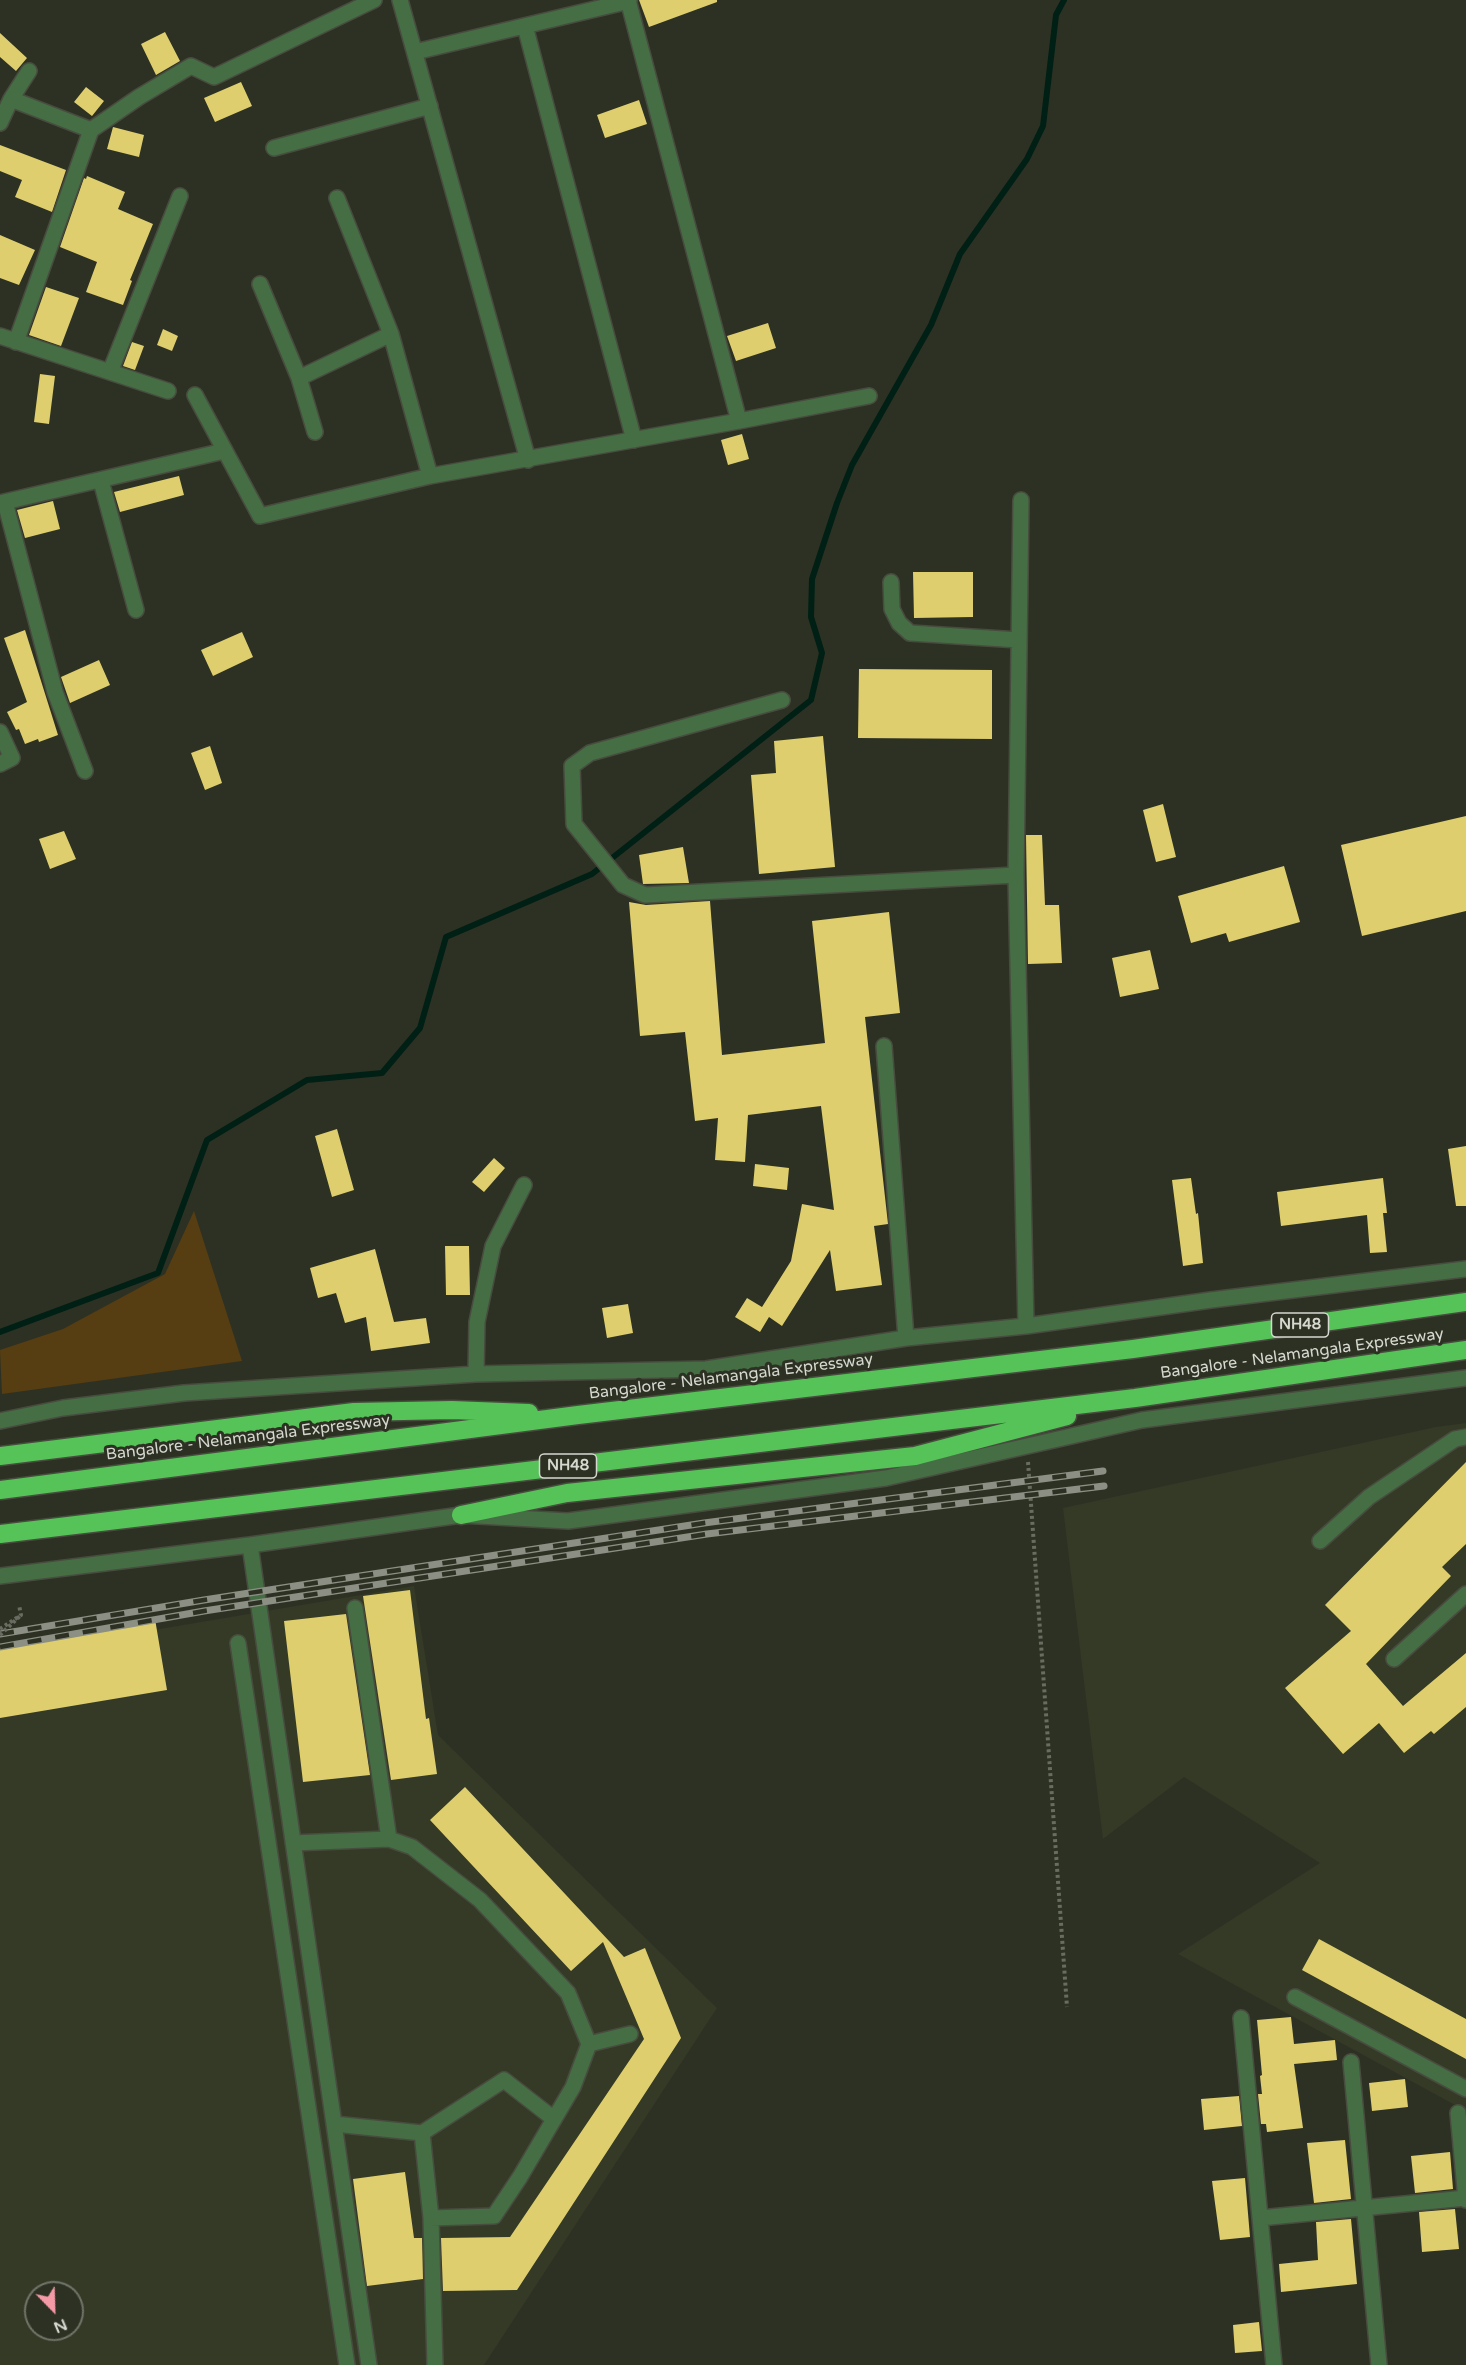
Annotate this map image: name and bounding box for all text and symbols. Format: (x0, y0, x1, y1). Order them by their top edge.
road number: NH48 (1272, 1313, 1328, 1337)
street label: Bangalore - Nelamangala Expressway (1159, 1325, 1445, 1383)
street label: Bangalore - Nelamangala Expressway (588, 1350, 874, 1404)
street label: Bangalore - Nelamangala Expressway (105, 1411, 391, 1465)
road number: NH48 (540, 1454, 596, 1478)
north arrow (24, 2281, 84, 2341)
text: N (50, 2314, 70, 2337)

